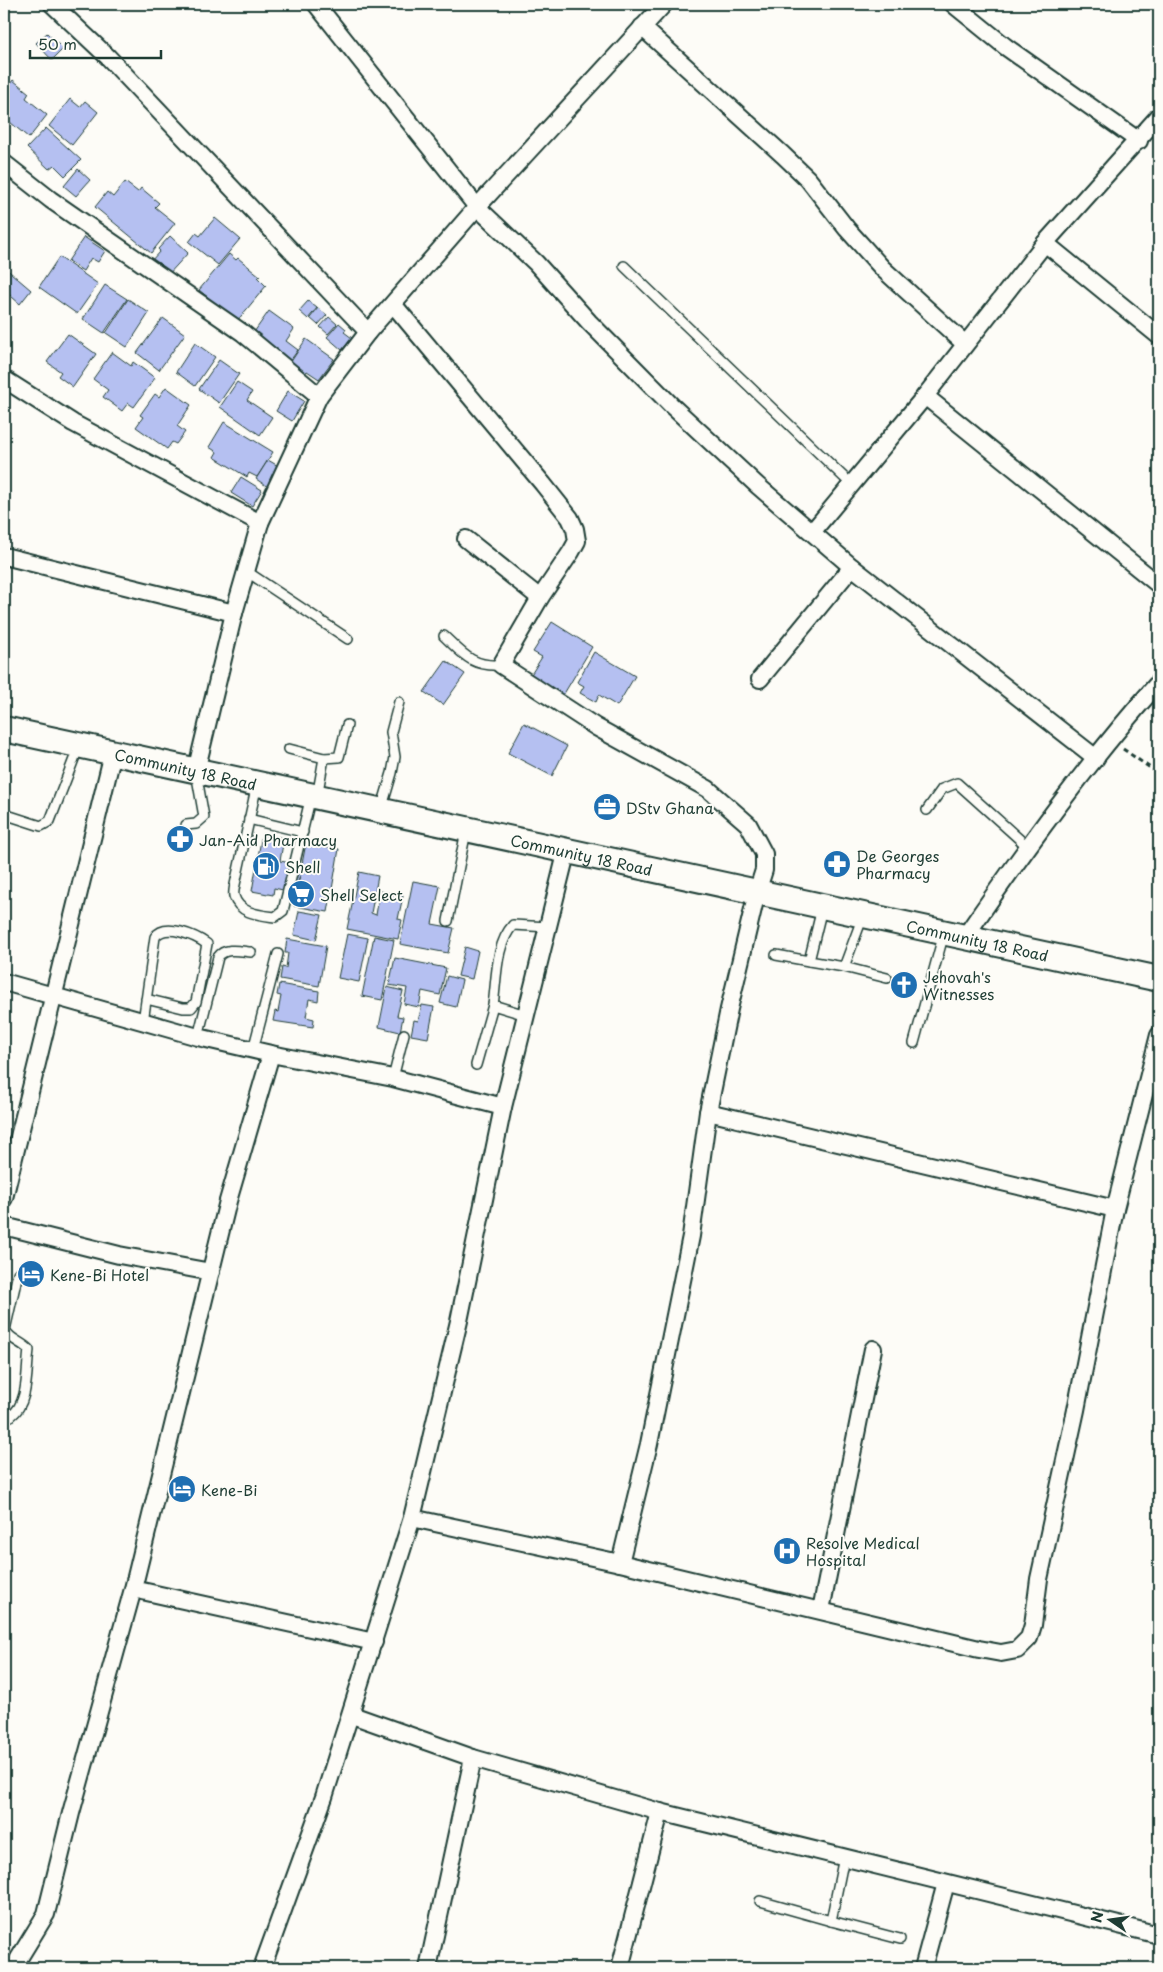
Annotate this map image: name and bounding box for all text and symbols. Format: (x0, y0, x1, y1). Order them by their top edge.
scale bar (30, 28, 161, 60)
text: 50 m (38, 32, 77, 55)
street label: Community 18 Road (113, 742, 259, 795)
office icon: DStv Ghana (592, 792, 622, 822)
place label: DStv Ghana (626, 796, 714, 819)
pharmacy icon: Jan-Aid Pharmacy (165, 824, 195, 854)
street label: Community 18 Road (508, 827, 655, 881)
place label: Jan-Aid Pharmacy (199, 828, 337, 851)
place label: De Georges Pharmacy (856, 844, 940, 884)
pharmacy icon: De Georges Pharmacy (822, 849, 852, 879)
fuel station icon: Shell (251, 851, 281, 881)
place label: Shell (285, 855, 320, 878)
supermarket icon: Shell Select (286, 879, 316, 909)
place label: Shell Select (320, 883, 403, 906)
street label: Community 18 Road (904, 913, 1051, 966)
place label: Jehovah's Witnesses (923, 965, 994, 1005)
church icon: Jehovah's Witnesses (889, 970, 919, 1000)
hotel icon: Kene-Bi Hotel (16, 1259, 46, 1289)
place label: Kene-Bi Hotel (50, 1263, 149, 1286)
hotel icon: Kene-Bi (167, 1474, 197, 1504)
place label: Kene-Bi (201, 1478, 257, 1501)
place label: Resolve Medical Hospital (806, 1531, 920, 1571)
hospital icon: Resolve Medical Hospital (772, 1536, 802, 1566)
north arrow (1086, 1894, 1136, 1944)
text: N (1085, 1909, 1108, 1925)

